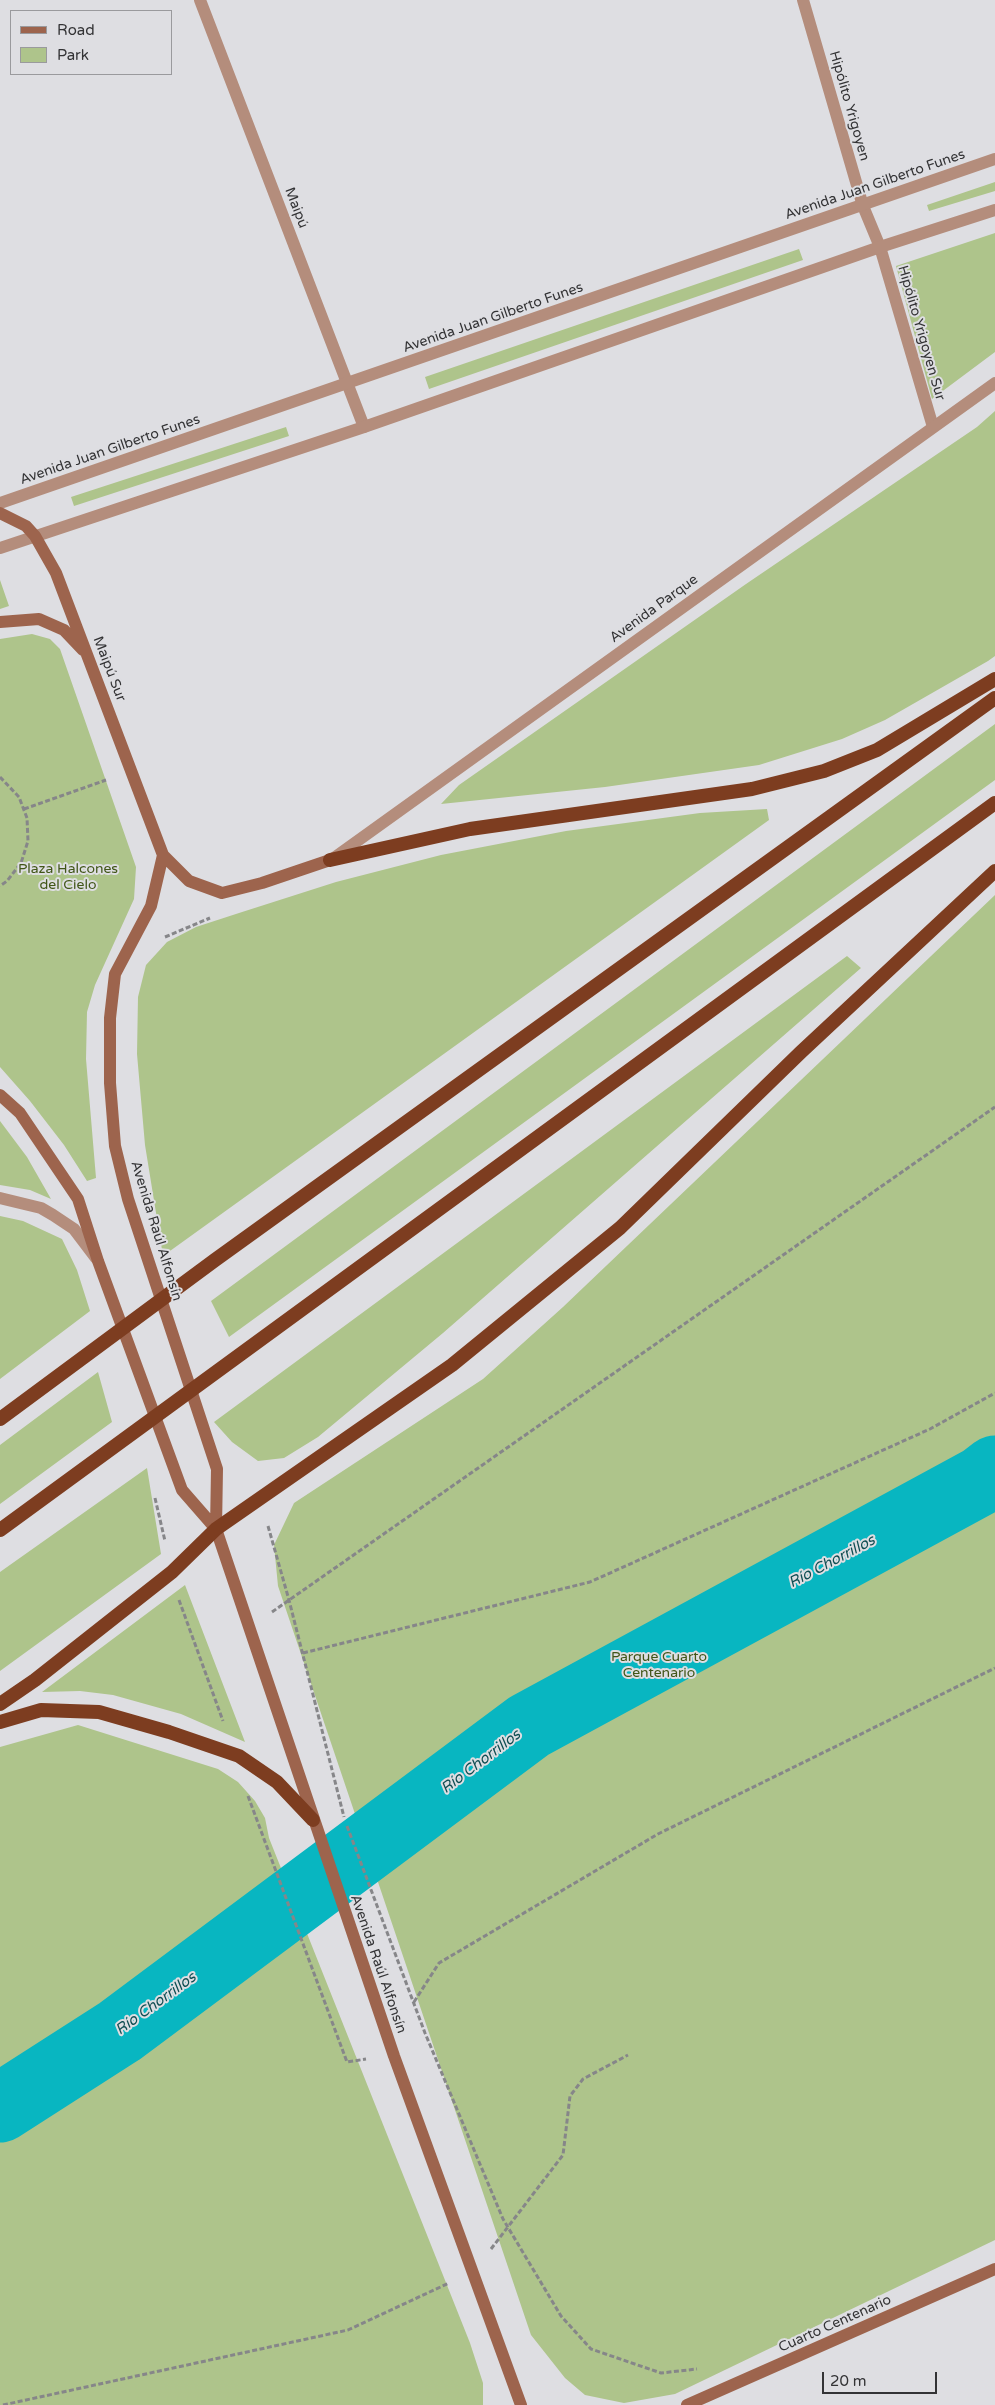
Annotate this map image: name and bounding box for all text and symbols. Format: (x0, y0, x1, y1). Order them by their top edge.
legend (10, 10, 172, 75)
text: Road (57, 21, 95, 39)
text: Park (57, 46, 89, 64)
street label: Hipólito Yrigoyen (825, 49, 873, 163)
street label: Avenida Juan Gilberto Funes (783, 146, 967, 224)
street label: Maipú (281, 185, 311, 231)
street label: Hipólito Yrigoyen Sur (894, 264, 948, 402)
street label: Avenida Juan Gilberto Funes (401, 279, 585, 357)
street label: Avenida Juan Gilberto Funes (18, 411, 202, 489)
street label: Avenida Parque (607, 571, 701, 647)
street label: Maipú Sur (89, 634, 129, 704)
park label: Plaza Halcones del Cielo (18, 861, 118, 894)
street label: Avenida Raúl Alfonsín (127, 1159, 185, 1303)
water label: Río Chorrillos (786, 1532, 878, 1592)
park label: Parque Cuarto Centenario (611, 1649, 707, 1681)
water label: Río Chorrillos (438, 1726, 524, 1798)
street label: Avenida Raúl Alfonsín (346, 1892, 410, 2036)
water label: Río Chorrillos (112, 1969, 200, 2039)
street label: Cuarto Centenario (776, 2292, 894, 2356)
scale bar (825, 2362, 940, 2394)
text: 20 m (830, 2372, 867, 2390)

